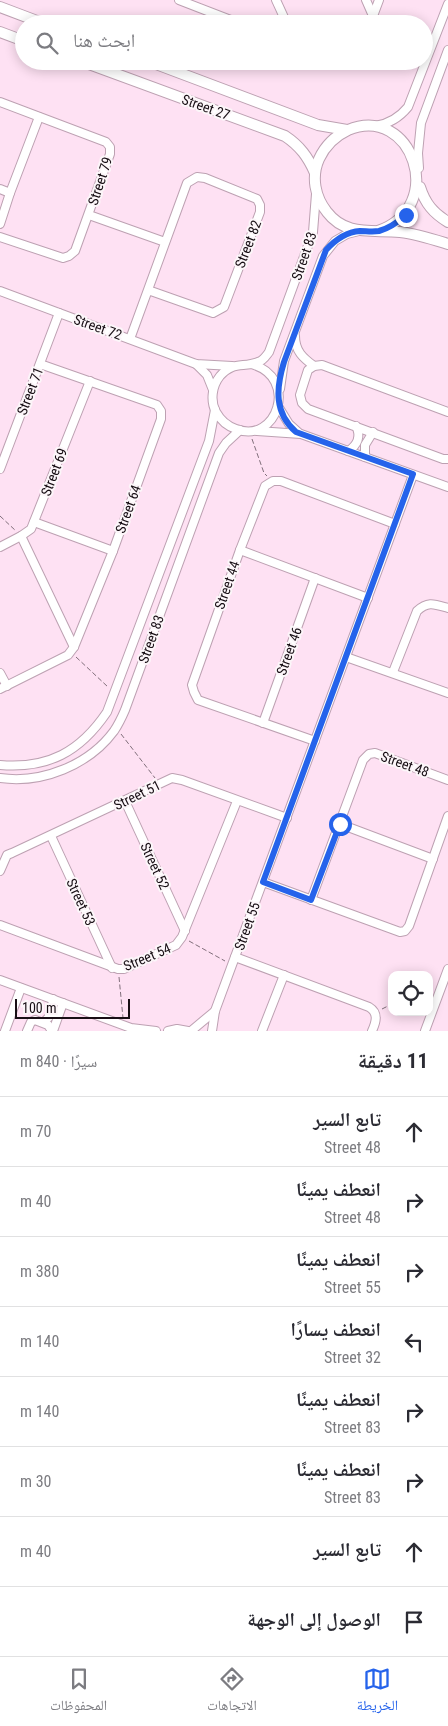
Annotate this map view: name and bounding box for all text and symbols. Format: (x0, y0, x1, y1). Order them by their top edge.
search box (15, 15, 433, 70)
icon: search (33, 29, 61, 57)
text: ابحث هنا (73, 29, 135, 52)
street label: Street 27 (180, 91, 232, 123)
street label: Street 79 (85, 155, 115, 207)
route end (395, 204, 418, 227)
street label: Street 82 (232, 218, 264, 270)
street label: Street 83 (288, 230, 320, 282)
street label: Street 72 (72, 311, 124, 343)
street label: Street 71 (14, 365, 46, 417)
street label: Street 69 (38, 446, 70, 498)
street label: Street 64 (112, 483, 144, 535)
street label: Street 44 (211, 559, 243, 611)
street label: Street 83 (135, 613, 167, 665)
street label: Street 46 (273, 625, 305, 677)
street label: Street 48 (379, 748, 431, 780)
street label: Street 51 (111, 777, 163, 813)
route start (329, 813, 352, 836)
street label: Street 52 (137, 840, 173, 892)
street label: Street 53 (63, 876, 99, 928)
street label: Street 55 (231, 900, 263, 952)
street label: Street 54 (121, 940, 173, 974)
map controls (388, 971, 433, 1016)
button: locate (388, 971, 433, 1016)
scale bar (15, 996, 130, 1019)
text: 100 m (22, 1000, 57, 1016)
text: 11 دقيقة (358, 1049, 428, 1073)
text: سيرًا · 840 m (20, 1052, 97, 1071)
text: تابع السير (313, 1108, 381, 1131)
icon: ahead (400, 1118, 428, 1146)
text: 70 m (20, 1122, 52, 1141)
text: Street 48 (324, 1138, 381, 1157)
text: انعطف يمينًا (296, 1178, 381, 1201)
icon: right (400, 1188, 428, 1216)
text: 40 m (20, 1192, 52, 1211)
text: Street 48 (324, 1208, 381, 1227)
text: انعطف يمينًا (296, 1248, 381, 1271)
icon: right (400, 1258, 428, 1286)
text: 380 m (20, 1262, 59, 1281)
text: Street 55 (324, 1278, 381, 1297)
text: انعطف يسارًا (290, 1318, 381, 1341)
icon: left (400, 1328, 428, 1356)
text: 140 m (20, 1332, 59, 1351)
text: Street 32 (324, 1348, 381, 1367)
text: انعطف يمينًا (296, 1388, 381, 1411)
icon: right (400, 1398, 428, 1426)
text: 140 m (20, 1402, 59, 1421)
text: Street 83 (324, 1418, 381, 1437)
text: انعطف يمينًا (296, 1458, 381, 1481)
icon: right (400, 1468, 428, 1496)
text: 30 m (20, 1472, 52, 1491)
text: Street 83 (324, 1488, 381, 1507)
text: تابع السير (313, 1538, 381, 1561)
icon: ahead (400, 1538, 428, 1566)
text: 40 m (20, 1542, 52, 1561)
text: الوصول إلى الوجهة (247, 1608, 381, 1631)
icon: arrive (400, 1608, 428, 1636)
tab: المحفوظات (50, 1665, 107, 1719)
tab: الاتجاهات (207, 1665, 257, 1719)
tab: الخريطة (357, 1665, 398, 1719)

